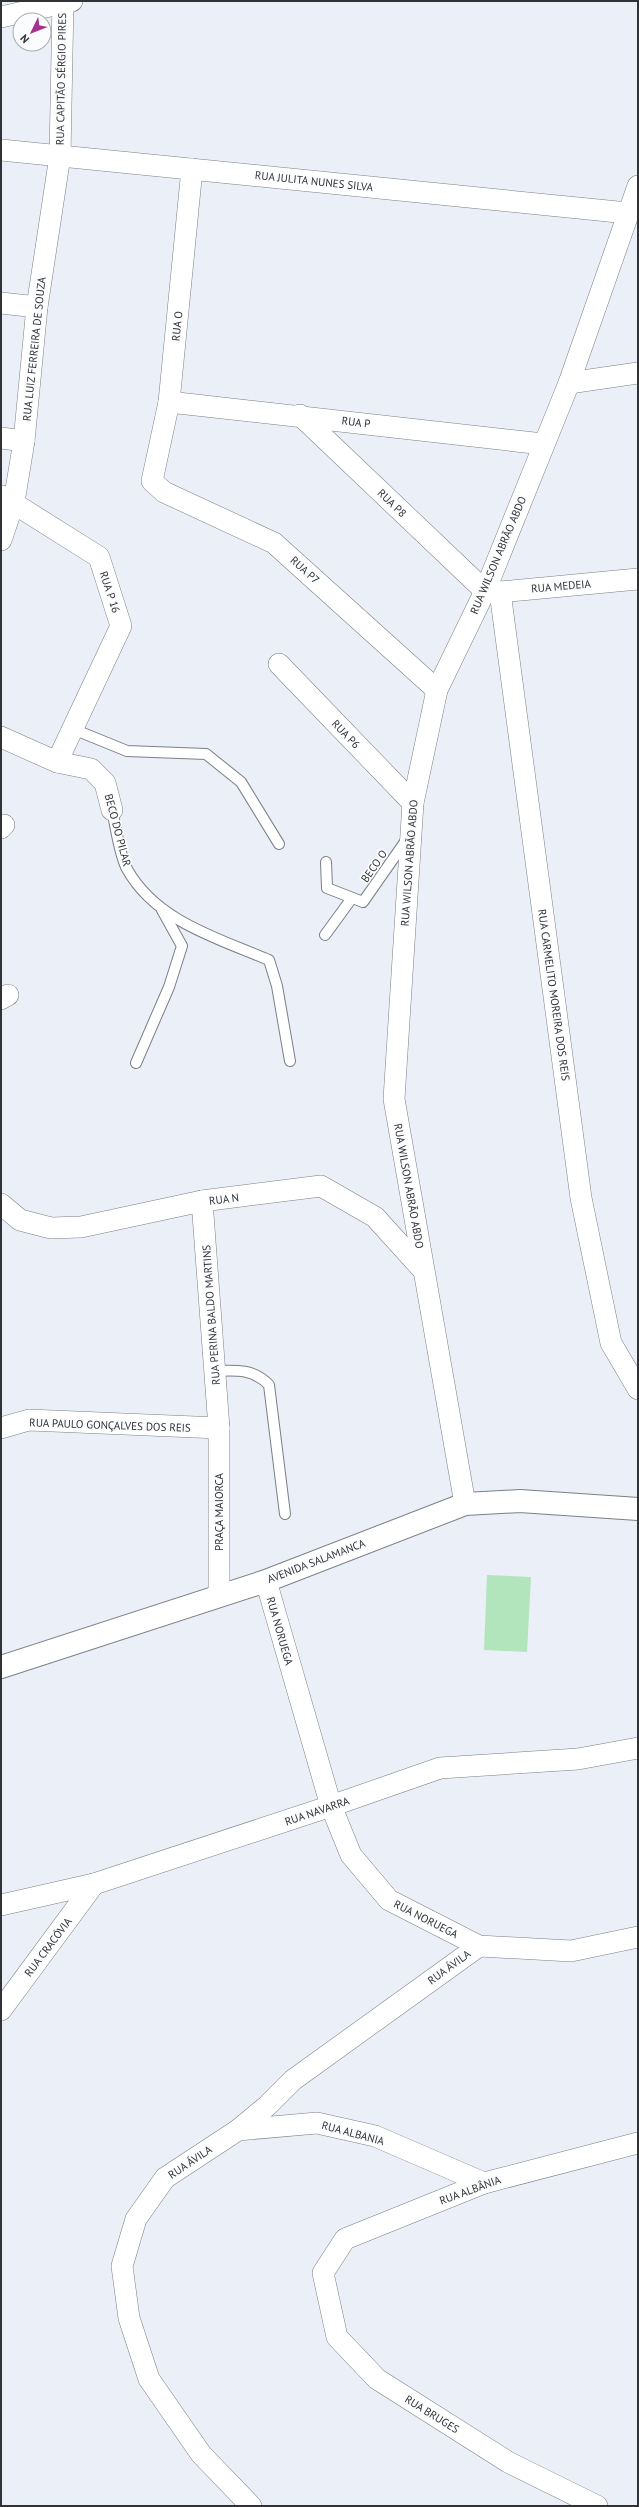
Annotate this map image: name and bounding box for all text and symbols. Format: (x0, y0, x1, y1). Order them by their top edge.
north arrow (12, 12, 52, 52)
street label: RUA CAPITÃO SÉRGIO PIRES (53, 13, 69, 145)
text: N (17, 31, 32, 46)
street label: RUA JULITA NUNES SILVA (254, 168, 374, 194)
street label: RUA LUIZ FERREIRA DE SOUZA (19, 276, 49, 422)
street label: RUA O (168, 310, 186, 342)
street label: RUA P (341, 413, 371, 431)
street label: RUA P8 (375, 486, 409, 520)
street label: RUA WILSON ABRÃO ABDO (467, 494, 529, 616)
street label: RUA P7 (287, 553, 323, 587)
street label: RUA P 16 (97, 569, 123, 615)
street label: RUA MEDEIA (531, 576, 592, 596)
street label: RUA P6 (329, 717, 363, 751)
street label: BECO DO PILAR (102, 792, 135, 868)
street label: RUA WILSON ABRÃO ABDO (398, 799, 420, 927)
street label: BECO O (358, 847, 390, 885)
street label: RUA CARMELITO MOREIRA DOS REIS (535, 908, 573, 1082)
street label: RUA WILSON ABRÃO ABDO (391, 1122, 427, 1250)
street label: RUA N (208, 1190, 240, 1208)
street label: RUA PERINA BALDO MARTINS (199, 1244, 223, 1386)
street label: RUA PAULO GONÇALVES DOS REIS (29, 1415, 191, 1435)
street label: PRAÇA MAIORCA (212, 1473, 226, 1551)
street label: AVENIDA SALAMANCA (265, 1536, 368, 1586)
street label: RUA NORUEGA (264, 1595, 297, 1667)
street label: RUA NAVARRA (283, 1793, 352, 1829)
street label: RUA NORUEGA (391, 1897, 461, 1941)
street label: RUA CRACÓVIA (21, 1914, 75, 1979)
street label: RUA ÁVILA (425, 1946, 474, 1987)
street label: RUA ALBANIA (320, 2118, 386, 2148)
street label: RUA ÁVILA (165, 2142, 215, 2182)
street label: RUA ALBÂNIA (437, 2172, 503, 2208)
street label: RUA BRUGES (402, 2392, 462, 2436)

